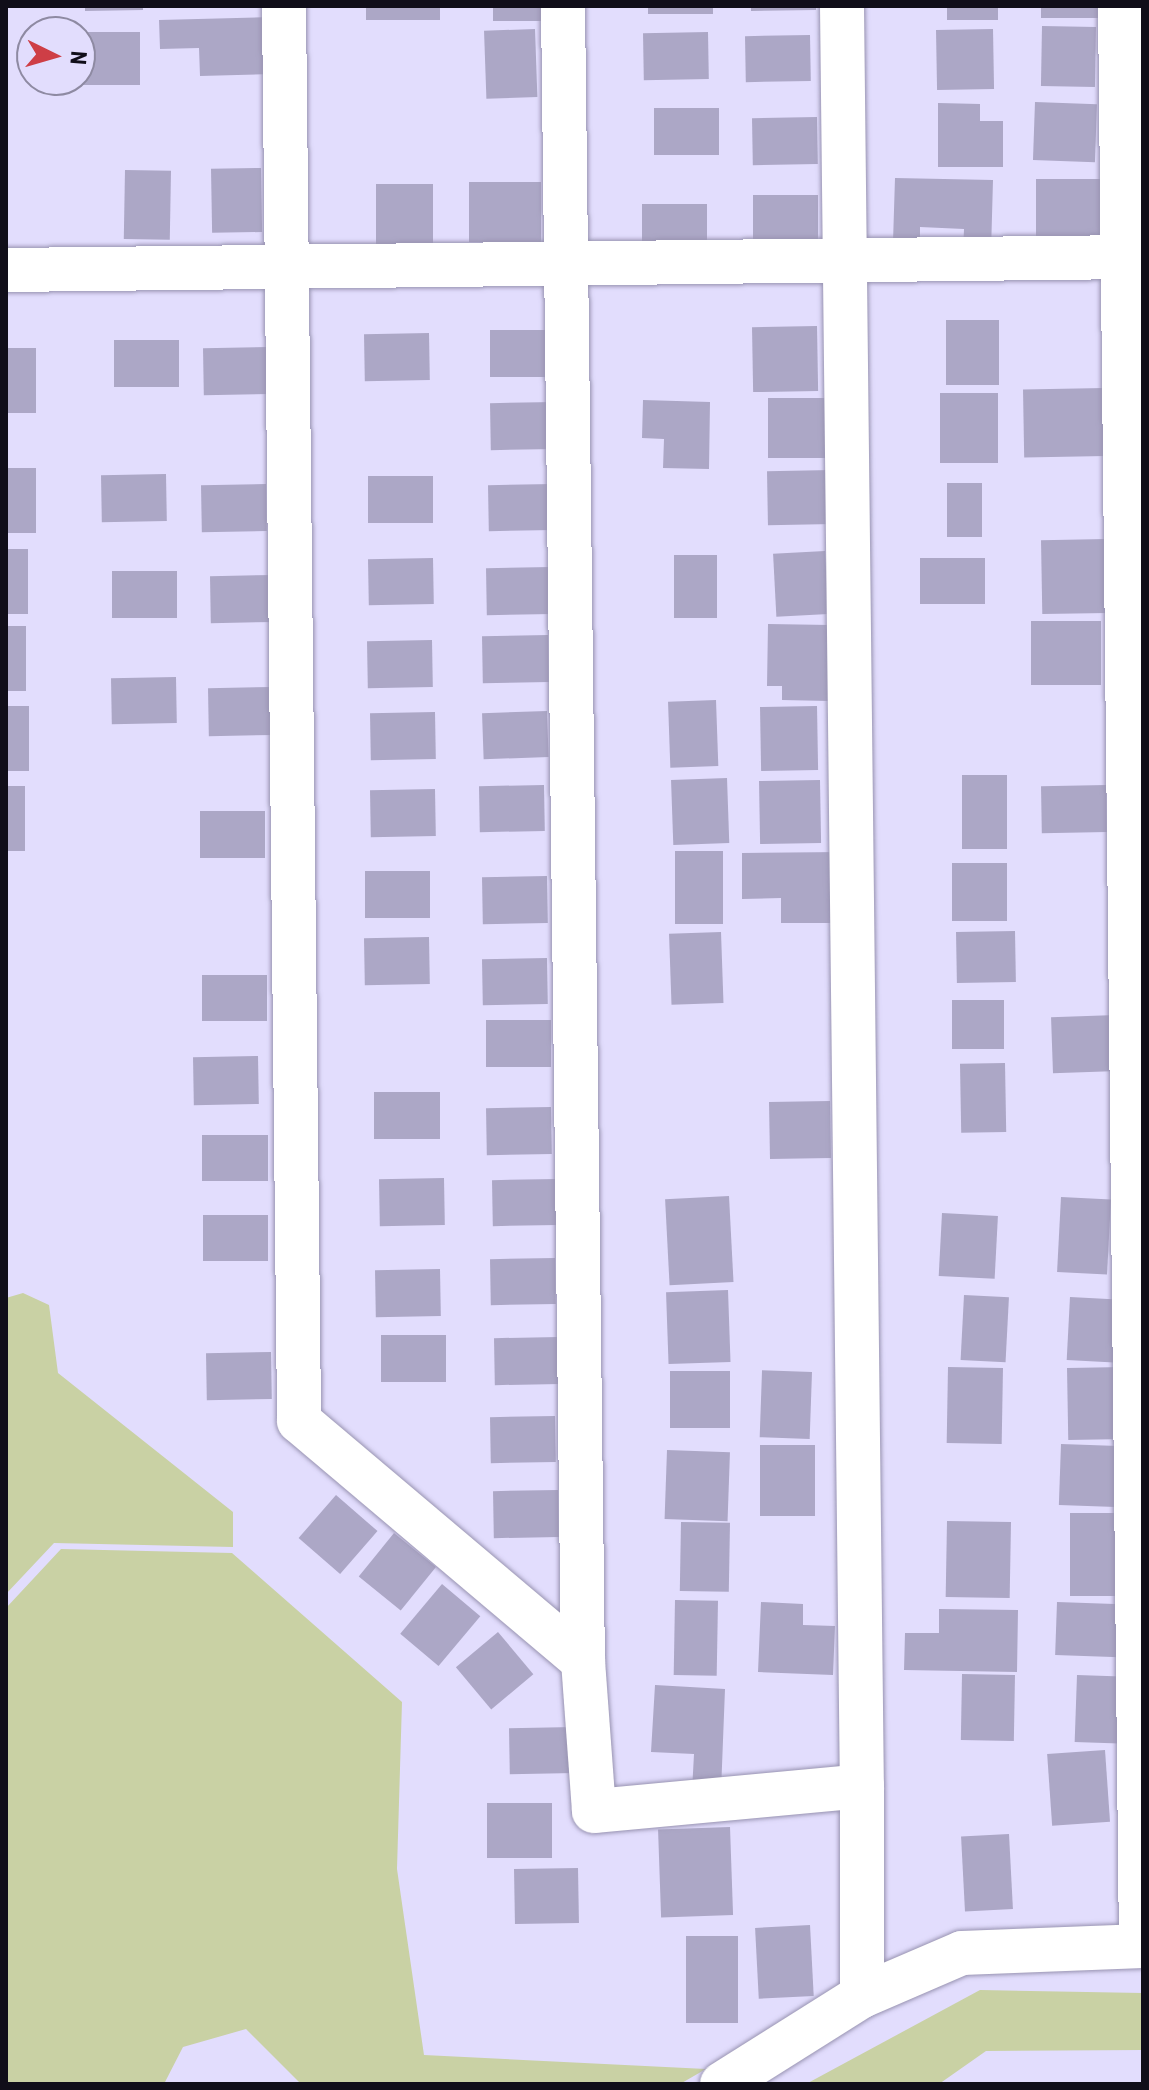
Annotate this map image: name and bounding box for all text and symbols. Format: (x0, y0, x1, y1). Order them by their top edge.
north arrow (16, 16, 96, 96)
text: N (65, 50, 91, 66)

